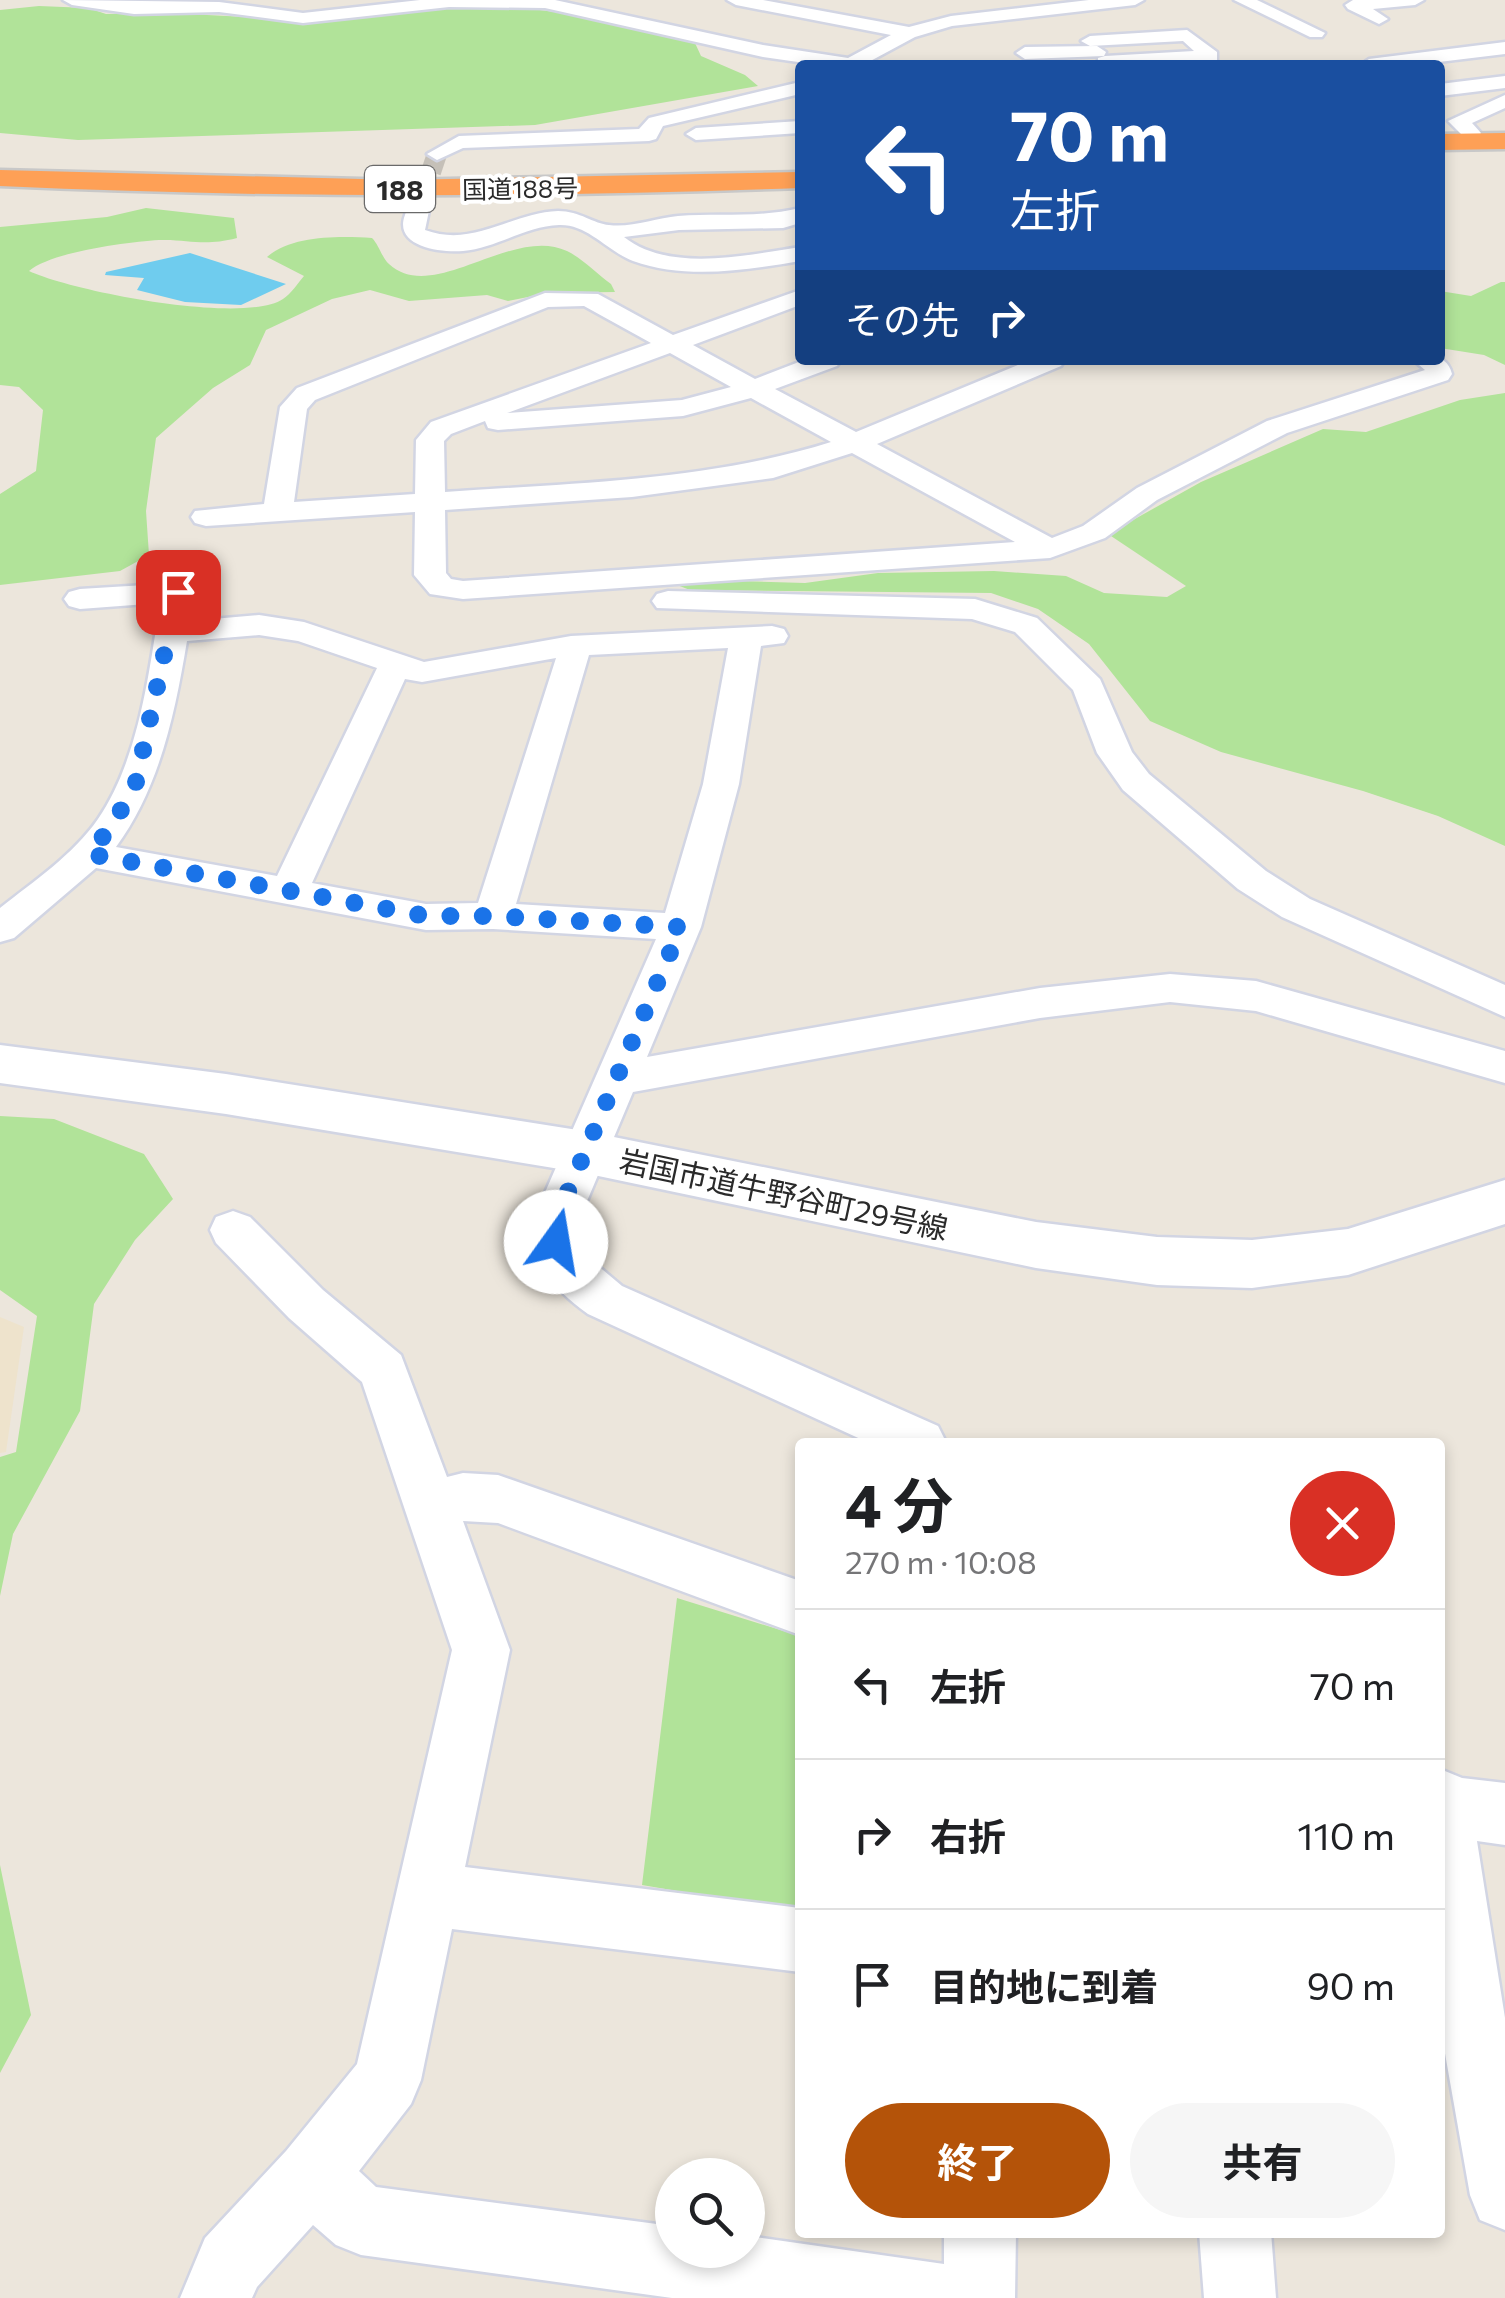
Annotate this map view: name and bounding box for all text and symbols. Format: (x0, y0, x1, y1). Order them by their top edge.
text: 70 m (1010, 90, 1169, 175)
icon: left (845, 100, 975, 230)
road number: 188 (365, 166, 435, 212)
street label: 国道188号 (462, 172, 578, 204)
text: 左折 (1010, 181, 1100, 236)
icon: right (979, 290, 1034, 345)
text: その先 (845, 295, 959, 342)
pin (136, 550, 221, 635)
icon: arrive (151, 565, 206, 620)
street label: 岩国市道牛野谷町29号線 (616, 1140, 952, 1246)
position arrow (504, 1190, 608, 1294)
text: 4 分 (845, 1467, 953, 1540)
button: close (1290, 1471, 1395, 1576)
text: 270 m · 10:08 (845, 1541, 1037, 1581)
icon: left (845, 1657, 900, 1712)
text: 70 m (1310, 1661, 1395, 1708)
text: 左折 (930, 1662, 1006, 1709)
icon: right (845, 1807, 900, 1862)
text: 110 m (1297, 1811, 1395, 1858)
text: 右折 (930, 1812, 1006, 1859)
icon: arrive (845, 1957, 900, 2012)
text: 90 m (1307, 1961, 1395, 2008)
text: 目的地に到着 (930, 1962, 1158, 2009)
button: 終了 (845, 2103, 1110, 2218)
button: 共有 (1130, 2103, 1395, 2218)
map controls (655, 2158, 765, 2268)
button: search (655, 2158, 765, 2268)

